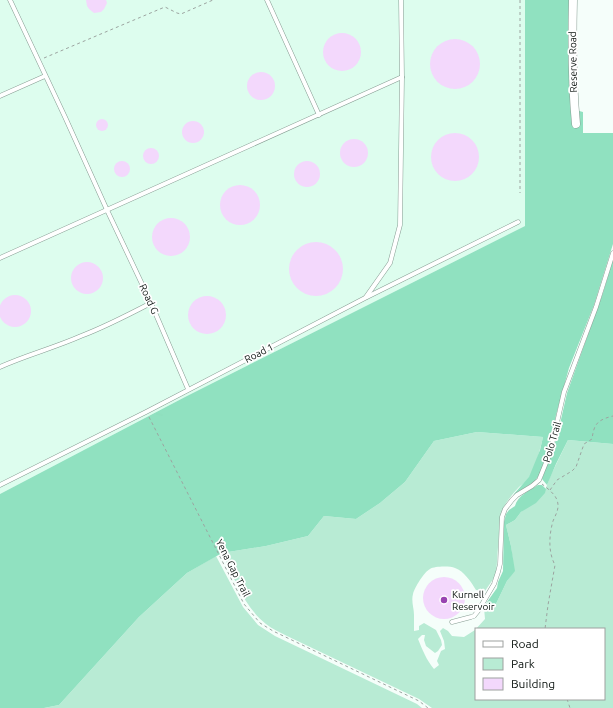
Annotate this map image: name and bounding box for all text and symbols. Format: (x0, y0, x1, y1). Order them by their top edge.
street label: Reserve Road (567, 31, 579, 93)
street label: Road G (137, 282, 161, 316)
street label: Road 1 (243, 341, 275, 365)
street label: Polo Trail (541, 420, 563, 464)
street label: Yena Gap Trail (214, 537, 252, 599)
place label: Kurnell Reservoir (452, 589, 495, 612)
marker: Kurnell Reservoir (439, 595, 449, 605)
legend (475, 628, 605, 700)
text: Road (511, 637, 539, 650)
text: Park (511, 657, 535, 670)
text: Building (511, 677, 555, 690)

